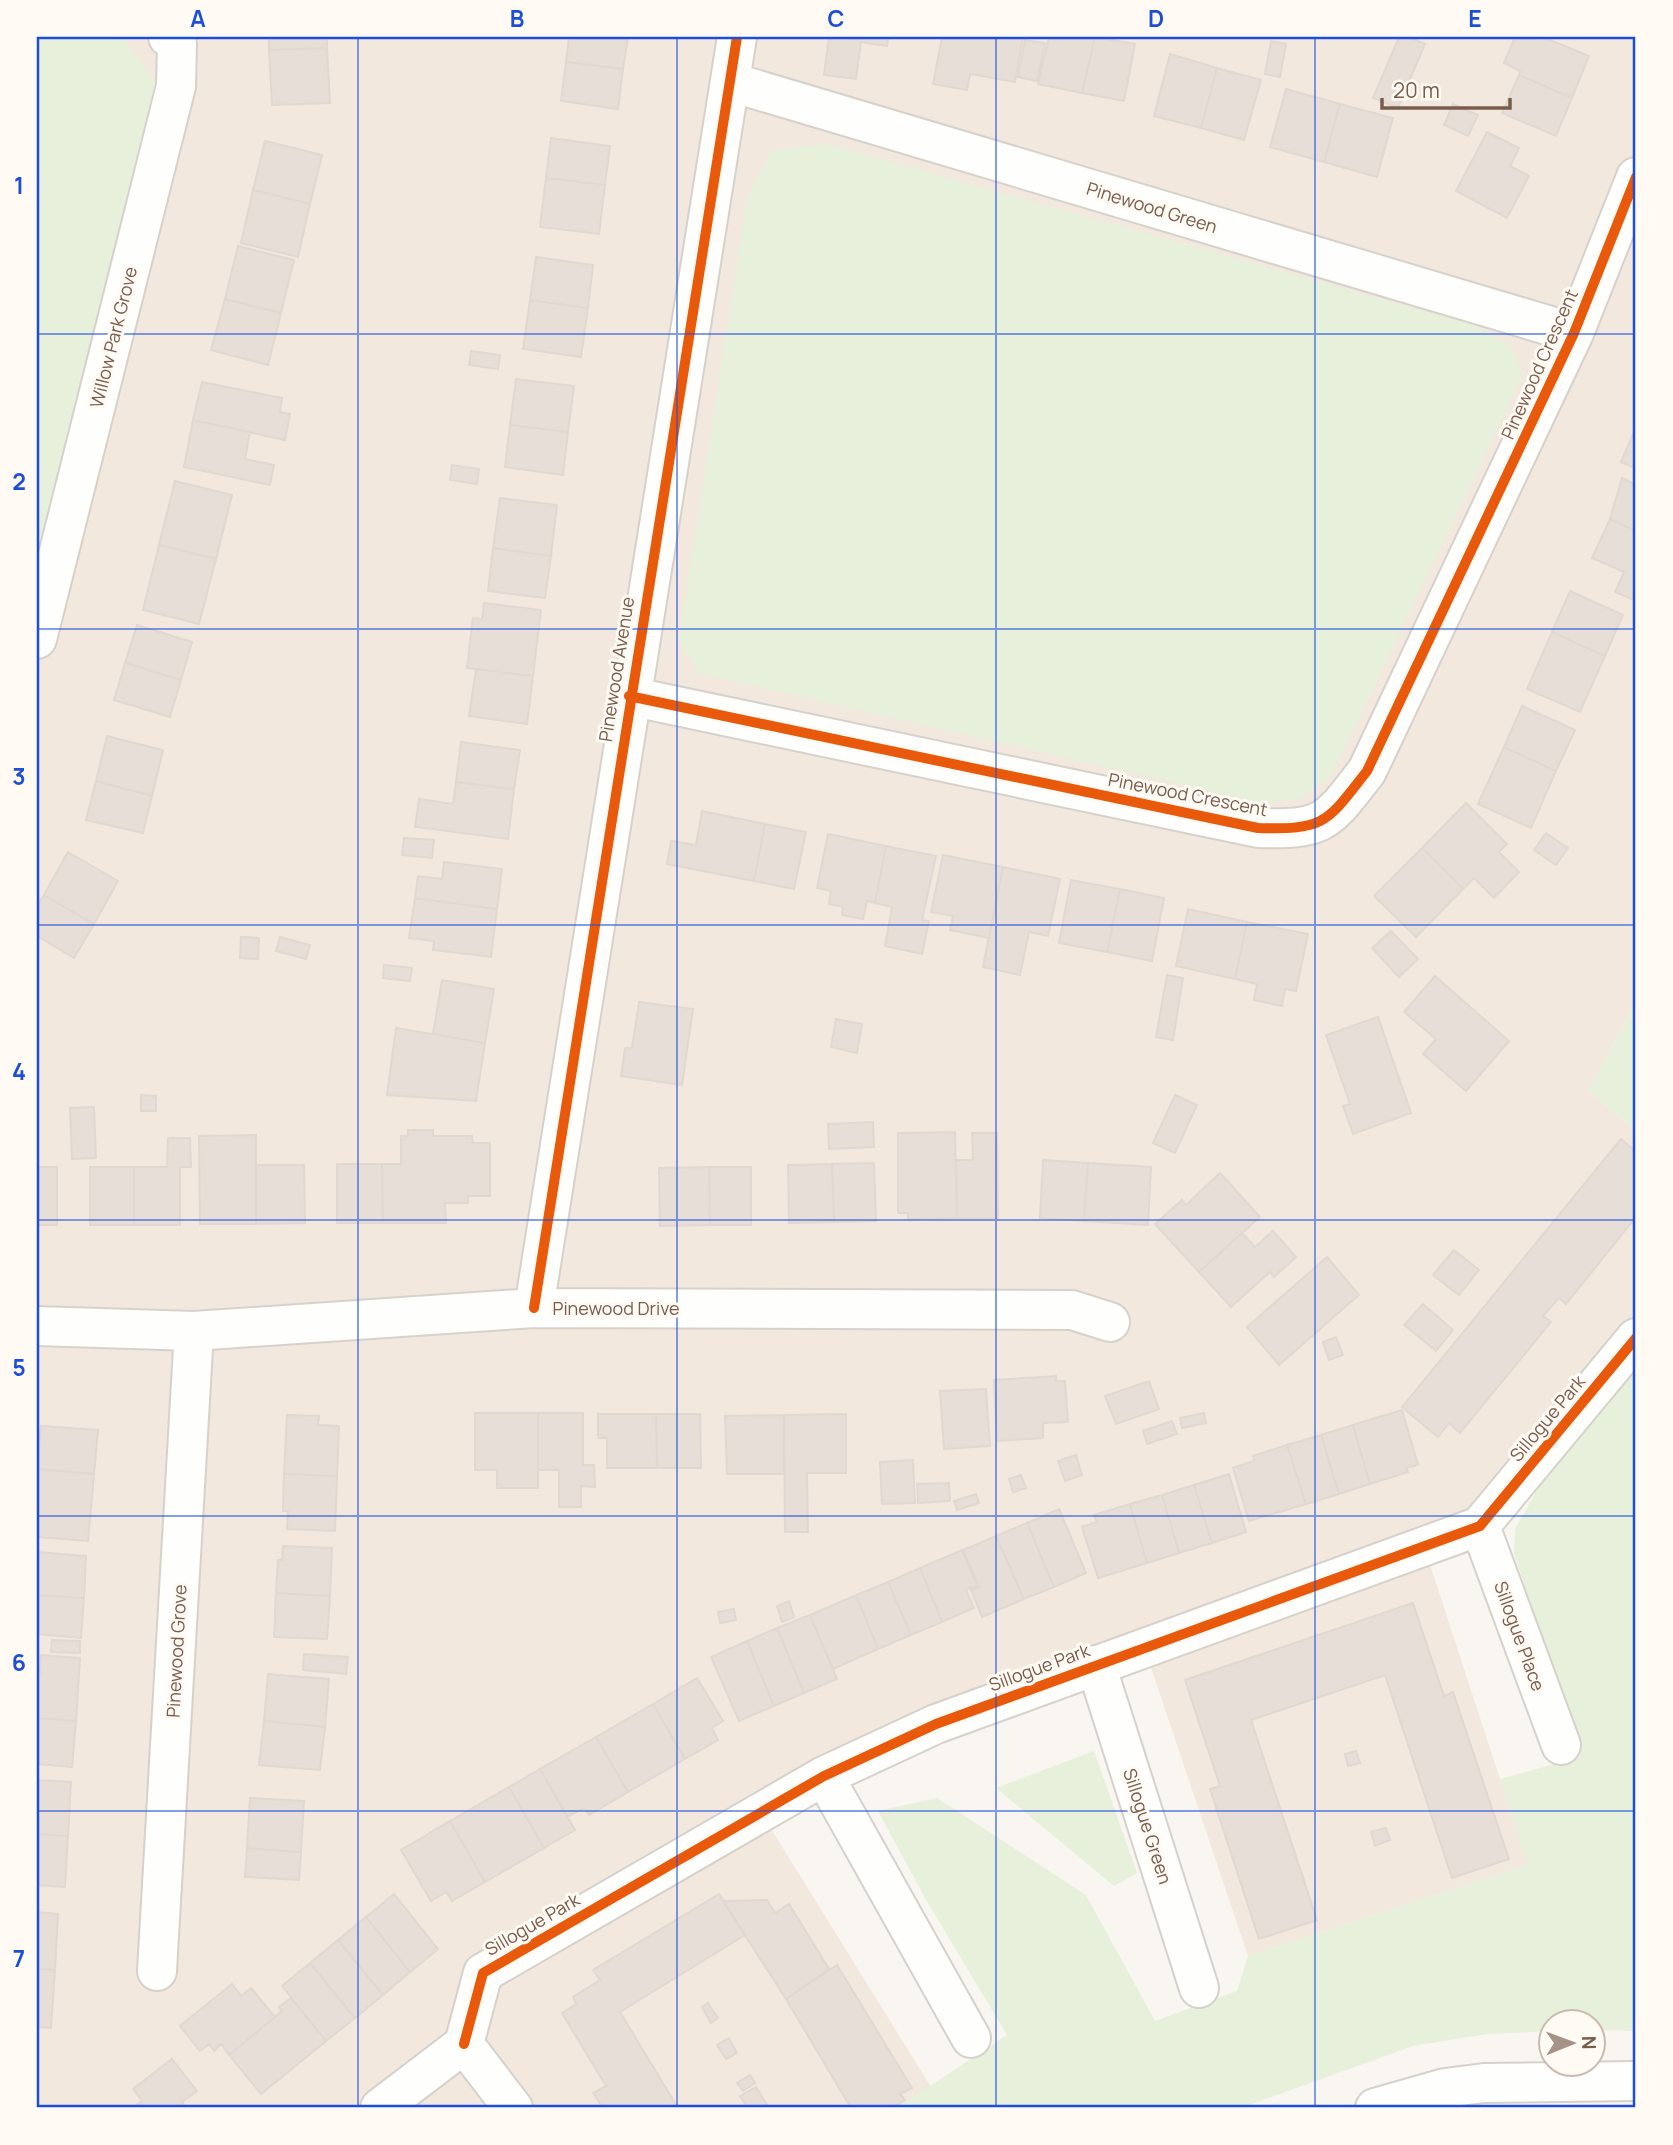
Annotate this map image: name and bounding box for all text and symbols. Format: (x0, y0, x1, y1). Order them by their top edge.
text: A (190, 2, 206, 34)
text: B (510, 2, 524, 34)
text: C (828, 2, 845, 34)
text: D (1148, 2, 1164, 34)
text: E (1468, 2, 1482, 34)
scale bar (1382, 66, 1510, 110)
text: 20 m (1393, 76, 1440, 104)
text: 1 (14, 169, 24, 201)
street label: Pinewood Green (1084, 176, 1220, 238)
street label: Willow Park Grove (84, 264, 142, 410)
street label: Pinewood Crescent (1495, 285, 1583, 443)
text: 2 (12, 465, 26, 497)
street label: Pinewood Avenue (593, 595, 639, 743)
text: 3 (12, 760, 26, 792)
street label: Pinewood Crescent (1106, 767, 1270, 821)
text: 4 (12, 1055, 26, 1087)
street label: Pinewood Drive (553, 1296, 679, 1320)
text: 5 (12, 1351, 26, 1383)
street label: Sillogue Park (1504, 1369, 1591, 1466)
street label: Sillogue Place (1489, 1578, 1551, 1694)
street label: Pinewood Grove (161, 1584, 191, 1718)
street label: Sillogue Park (985, 1637, 1094, 1696)
text: 6 (12, 1646, 26, 1678)
street label: Sillogue Green (1118, 1765, 1178, 1887)
street label: Sillogue Park (480, 1887, 585, 1961)
text: 7 (13, 1942, 25, 1974)
north arrow (1536, 2008, 1606, 2078)
text: N (1576, 2036, 1602, 2050)

